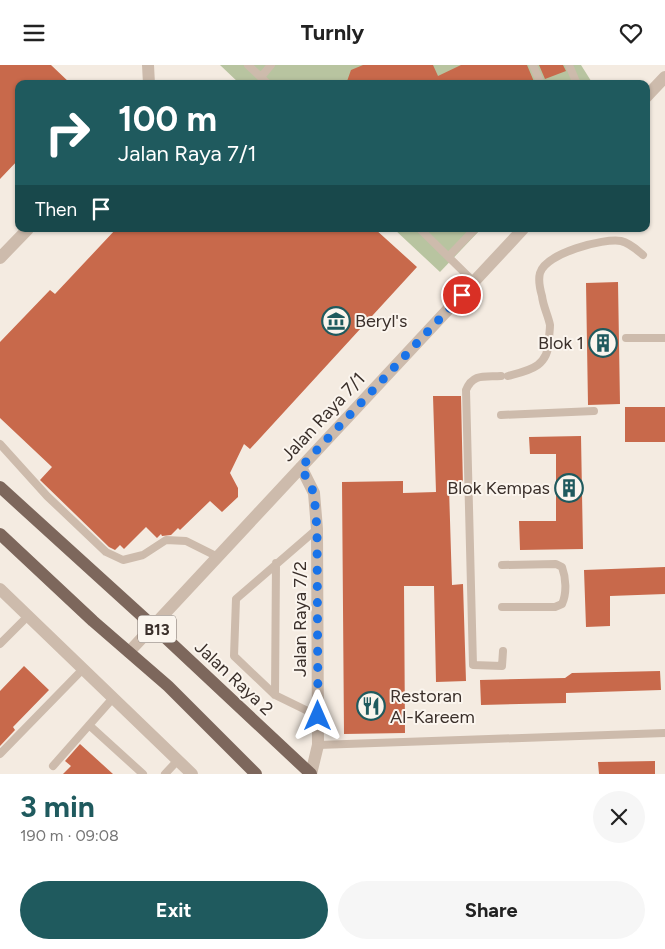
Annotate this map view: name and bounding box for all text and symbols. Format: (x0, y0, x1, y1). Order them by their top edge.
icon: menu (20, 19, 48, 47)
text: Turnly (301, 19, 364, 46)
icon: heart (617, 19, 645, 47)
text: 100 m (118, 98, 217, 140)
icon: right (35, 100, 100, 165)
text: Jalan Raya 7/1 (118, 140, 257, 167)
icon: arrive (87, 195, 115, 223)
text: Then (35, 198, 77, 221)
pin (441, 274, 483, 316)
icon: arrive (448, 281, 476, 309)
museum icon: Beryl's (321, 306, 351, 336)
place label: Beryl's (355, 310, 407, 332)
building icon: Blok 1 (588, 328, 618, 358)
place label: Blok 1 (538, 332, 584, 354)
street label: Jalan Raya 7/1 (276, 368, 370, 466)
building icon: Blok Kempas (554, 473, 584, 503)
place label: Blok Kempas (447, 477, 550, 499)
street label: Jalan Raya 7/2 (289, 561, 311, 677)
road number: B13 (138, 615, 176, 643)
street label: Jalan Raya 2 (190, 636, 278, 720)
place label: Restoran Al-Kareem (390, 685, 475, 728)
position arrow (291, 689, 343, 741)
restaurant icon: Restoran Al-Kareem (356, 691, 386, 721)
text: 3 min (20, 788, 95, 825)
button: close (593, 791, 645, 843)
text: 190 m · 09:08 (20, 826, 119, 845)
button: Exit (20, 881, 328, 939)
button: Share (338, 881, 645, 939)

